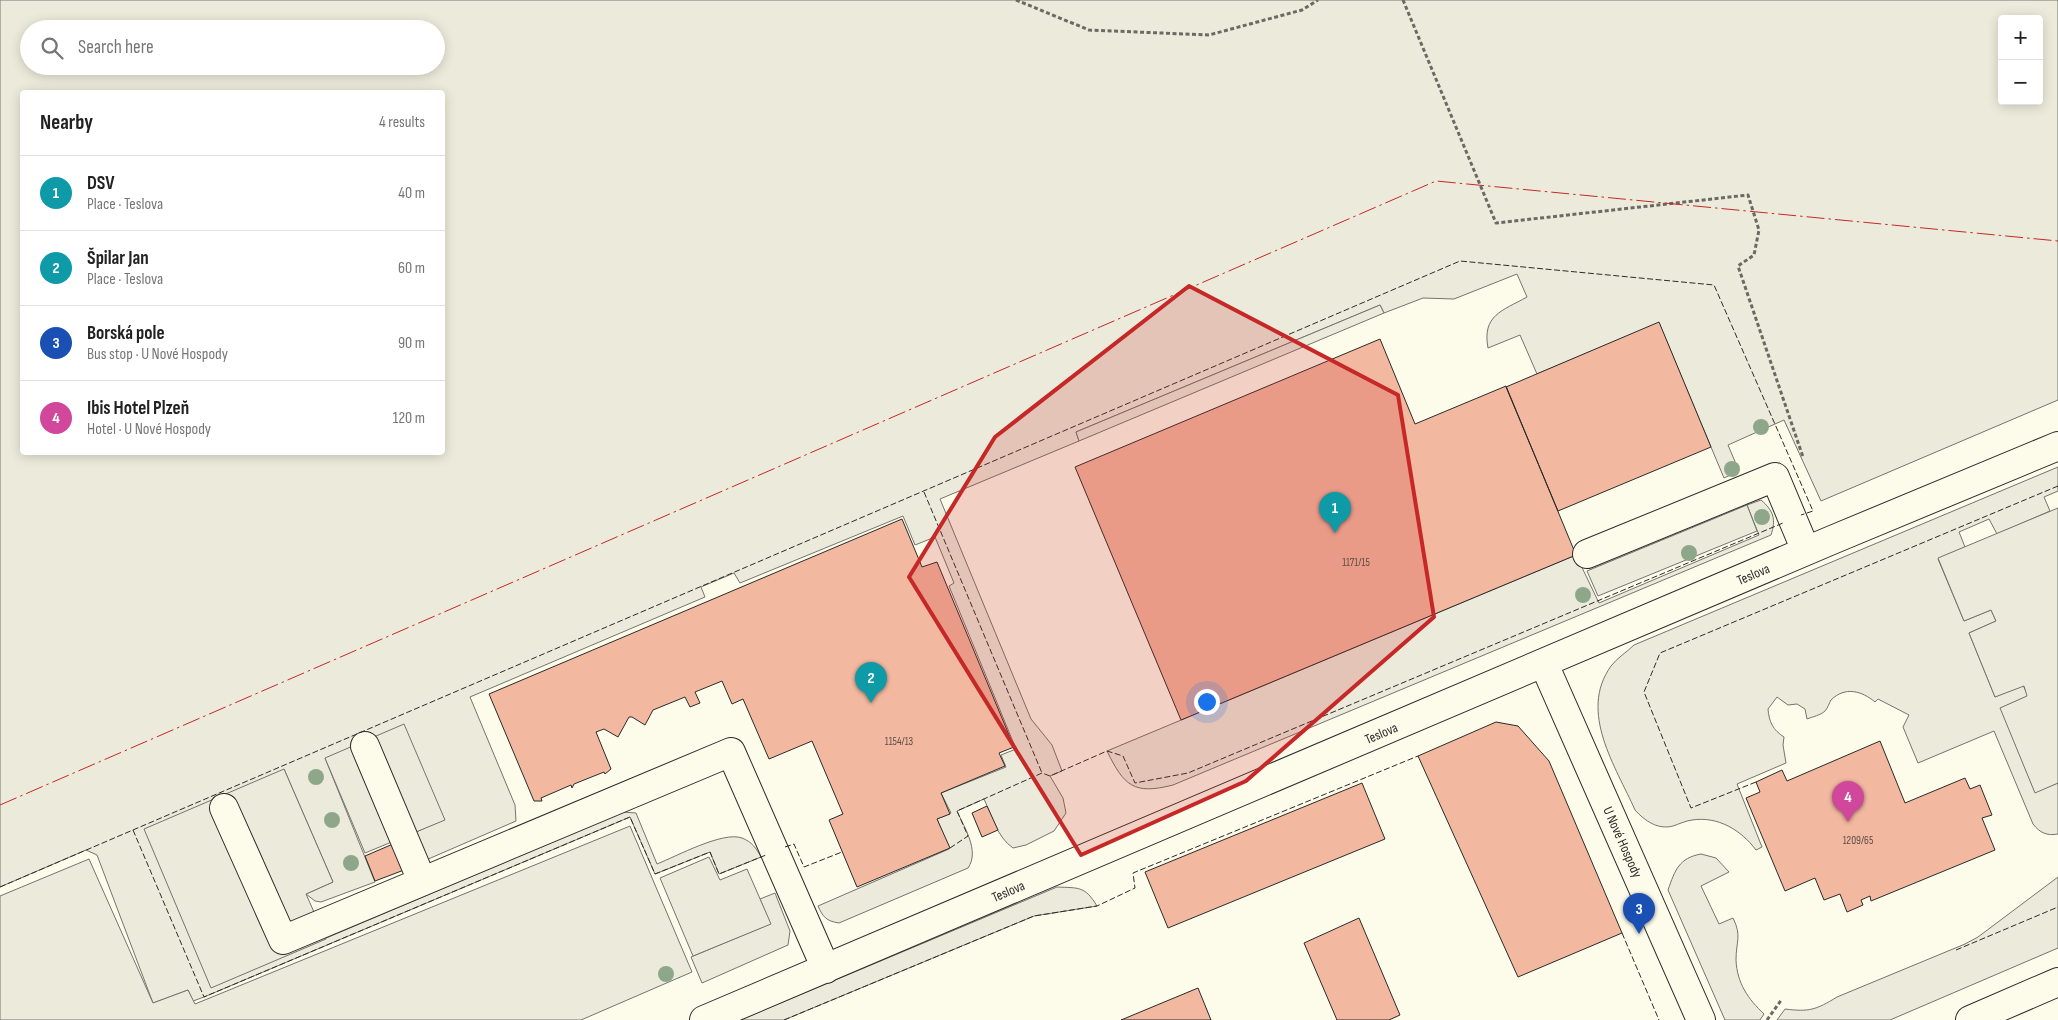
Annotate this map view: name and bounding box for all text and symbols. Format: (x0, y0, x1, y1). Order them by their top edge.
map controls (1998, 15, 2043, 105)
button: + (1998, 15, 2043, 60)
search box (20, 20, 445, 75)
icon: search (38, 34, 66, 62)
text: Search here (78, 36, 154, 59)
button: − (1998, 60, 2043, 105)
text: Nearby (40, 110, 93, 135)
text: 4 results (379, 113, 425, 132)
text: DSV (87, 172, 115, 195)
text: 1 (53, 184, 59, 203)
text: 40 m (398, 184, 425, 203)
text: Place · Teslova (87, 195, 163, 214)
text: Špilar Jan (87, 247, 149, 270)
text: 2 (52, 259, 60, 278)
text: 60 m (398, 259, 425, 278)
text: Place · Teslova (87, 270, 163, 289)
text: Borská pole (87, 322, 165, 345)
text: 3 (52, 334, 60, 353)
text: 90 m (398, 334, 425, 353)
text: Bus stop · U Nové Hospody (87, 345, 228, 364)
text: Ibis Hotel Plzeň (87, 397, 189, 420)
text: 4 (52, 409, 60, 428)
text: 120 m (393, 409, 425, 428)
text: Hotel · U Nové Hospody (87, 420, 211, 439)
pin: 1 (1319, 492, 1351, 533)
house number: 1171/15 (1342, 556, 1370, 569)
street label: Teslova (1734, 560, 1772, 589)
pin: 2 (855, 662, 887, 703)
your location (1194, 689, 1220, 715)
street label: Teslova (1362, 719, 1400, 748)
house number: 1154/13 (885, 735, 914, 748)
pin: 4 (1832, 781, 1864, 822)
street label: U Nové Hospody (1599, 804, 1646, 881)
house number: 1209/65 (1843, 834, 1873, 847)
street label: Teslova (989, 877, 1027, 906)
pin: 3 (1623, 893, 1655, 934)

